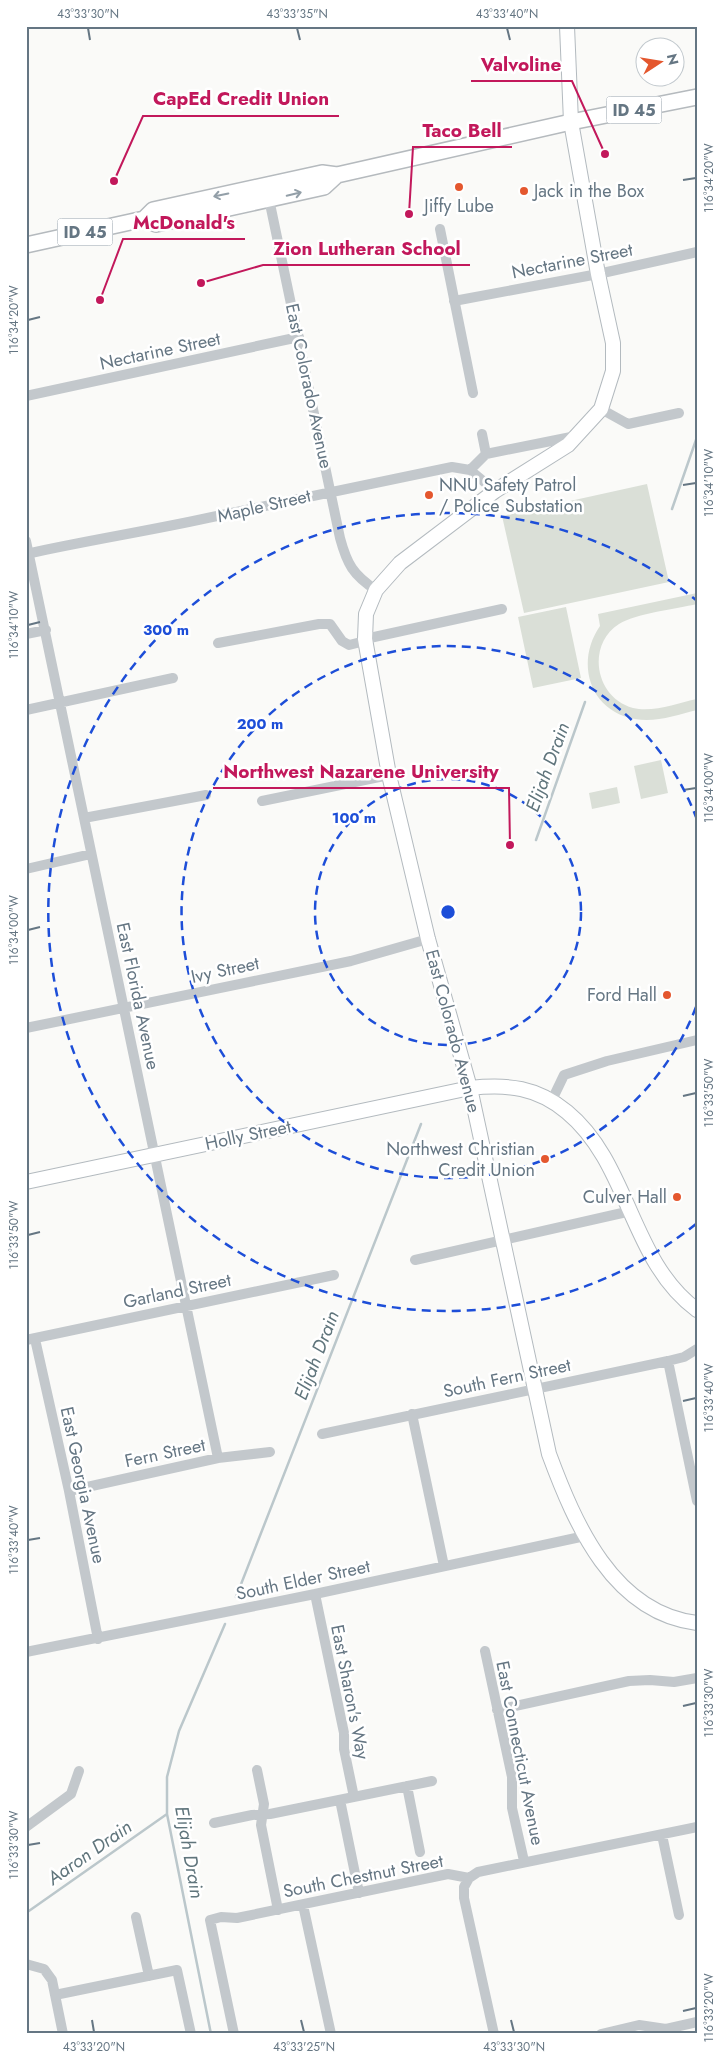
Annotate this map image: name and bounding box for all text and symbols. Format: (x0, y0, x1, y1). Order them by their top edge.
text: 43°33'30"N (57, 5, 119, 23)
text: 43°33'35"N (266, 5, 328, 23)
text: 43°33'40"N (476, 5, 538, 23)
north arrow (636, 38, 686, 88)
callout: Valvoline (471, 47, 572, 81)
text: Valvoline (480, 51, 561, 78)
text: N (662, 52, 684, 67)
callout: CapEd Credit Union (143, 82, 339, 116)
text: CapEd Credit Union (153, 85, 329, 112)
road number: ID 45 (606, 96, 662, 124)
callout: Taco Bell (413, 113, 512, 147)
text: Taco Bell (422, 117, 502, 144)
text: 116°34'20"W (700, 143, 718, 213)
place label: Jack in the Box (532, 178, 644, 204)
marker: Jiffy Lube (453, 181, 465, 193)
marker: Jack in the Box (518, 185, 530, 197)
one-way arrow (285, 188, 301, 198)
one-way arrow (214, 190, 230, 200)
place label: Jiffy Lube (422, 193, 494, 219)
callout: McDonald's (123, 205, 245, 239)
text: McDonald's (133, 209, 235, 236)
road number: ID 45 (58, 218, 112, 246)
callout: Zion Lutheran School (263, 231, 470, 265)
text: Zion Lutheran School (273, 235, 461, 262)
street label: Nectarine Street (509, 236, 635, 285)
text: 116°34'20"W (5, 285, 23, 355)
street label: East Colorado Avenue (279, 301, 339, 471)
street label: Nectarine Street (97, 325, 223, 376)
text: 116°34'10"W (700, 449, 718, 517)
place label: NNU Safety Patrol / Police Substation (439, 472, 583, 519)
street label: Maple Street (215, 482, 314, 529)
marker: NNU Safety Patrol / Police Substation (423, 489, 435, 501)
text: 116°34'10"W (5, 591, 23, 659)
text: 300 m (143, 619, 189, 641)
text: 200 m (237, 713, 283, 735)
water label: Elijah Drain (519, 719, 576, 816)
text: 116°34'00"W (700, 753, 718, 823)
callout: Northwest Nazarene University (213, 754, 509, 788)
text: Northwest Nazarene University (223, 758, 500, 785)
text: 100 m (332, 807, 376, 829)
text: 116°34'00"W (5, 895, 23, 965)
centre of rings (439, 903, 457, 921)
street label: East Florida Avenue (110, 920, 166, 1072)
street label: East Colorado Avenue (419, 946, 487, 1116)
street label: Ivy Street (188, 950, 262, 990)
place label: Ford Hall (587, 982, 657, 1008)
marker: Ford Hall (661, 989, 673, 1001)
text: 116°33'50"W (700, 1058, 718, 1128)
street label: Holly Street (203, 1113, 294, 1157)
place label: Northwest Christian Credit Union (386, 1136, 535, 1183)
marker: Northwest Christian Credit Union (539, 1153, 551, 1165)
place label: Culver Hall (583, 1184, 667, 1210)
marker: Culver Hall (671, 1191, 683, 1203)
text: 116°33'50"W (5, 1200, 23, 1270)
street label: Garland Street (121, 1267, 234, 1315)
water label: Elijah Drain (287, 1307, 346, 1404)
street label: South Fern Street (441, 1352, 574, 1404)
text: 116°33'40"W (700, 1363, 718, 1433)
street label: East Georgia Avenue (54, 1404, 112, 1566)
street label: Fern Street (122, 1432, 208, 1474)
text: 116°33'40"W (5, 1505, 23, 1575)
street label: South Elder Street (234, 1553, 373, 1607)
street label: East Sharon's Way (324, 1622, 376, 1762)
street label: East Connecticut Avenue (489, 1659, 551, 1847)
text: 116°33'30"W (700, 1668, 718, 1737)
water label: Elijah Drain (168, 1804, 211, 1900)
text: 116°33'30"W (5, 1810, 23, 1879)
water label: Aaron Drain (41, 1813, 137, 1892)
street label: South Chestnut Street (281, 1848, 446, 1904)
text: 116°33'20"W (700, 1973, 718, 2043)
text: 43°33'20"N (63, 2038, 125, 2056)
text: 43°33'25"N (273, 2038, 335, 2056)
text: 43°33'30"N (483, 2038, 545, 2056)

